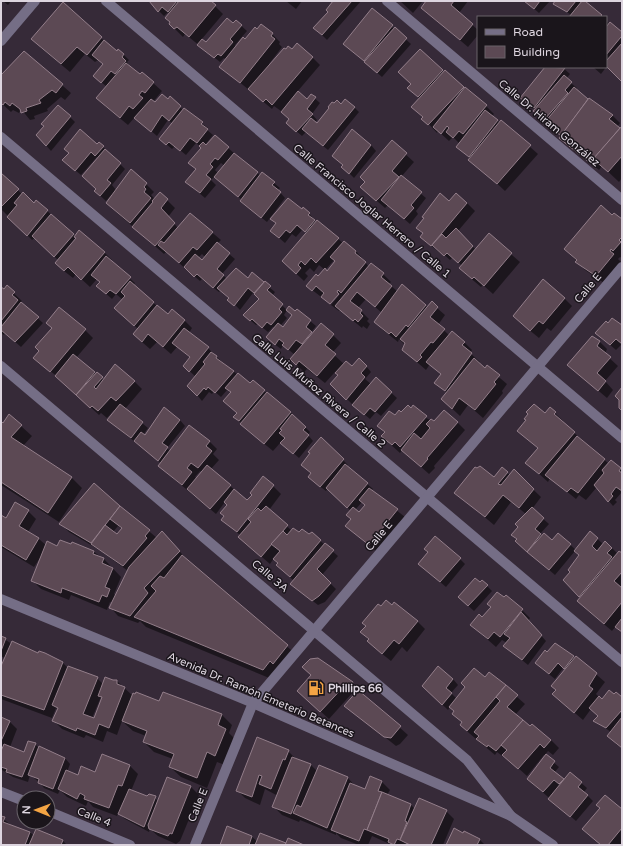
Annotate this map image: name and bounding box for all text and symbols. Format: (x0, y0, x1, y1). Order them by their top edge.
legend (477, 16, 607, 68)
text: Road (513, 25, 543, 39)
text: Building (513, 45, 560, 59)
street label: Calle Dr. Hiram González (496, 77, 603, 170)
street label: Calle Francisco Joglar Herrero / Calle 1 (291, 141, 453, 281)
street label: Calle E (572, 270, 604, 306)
street label: Calle Luis Muñoz Rivera / Calle 2 (250, 331, 388, 451)
street label: Calle E (363, 518, 395, 554)
street label: Calle 3A (249, 557, 291, 595)
street label: Avenida Dr. Ramón Emeterio Betances (166, 650, 356, 740)
fuel station icon: Phillips 66 (307, 679, 325, 697)
place label: Phillips 66 (328, 682, 382, 696)
street label: Calle E (185, 786, 211, 824)
north arrow (16, 790, 56, 830)
street label: Calle 4 (75, 804, 113, 830)
text: N (20, 805, 33, 814)

